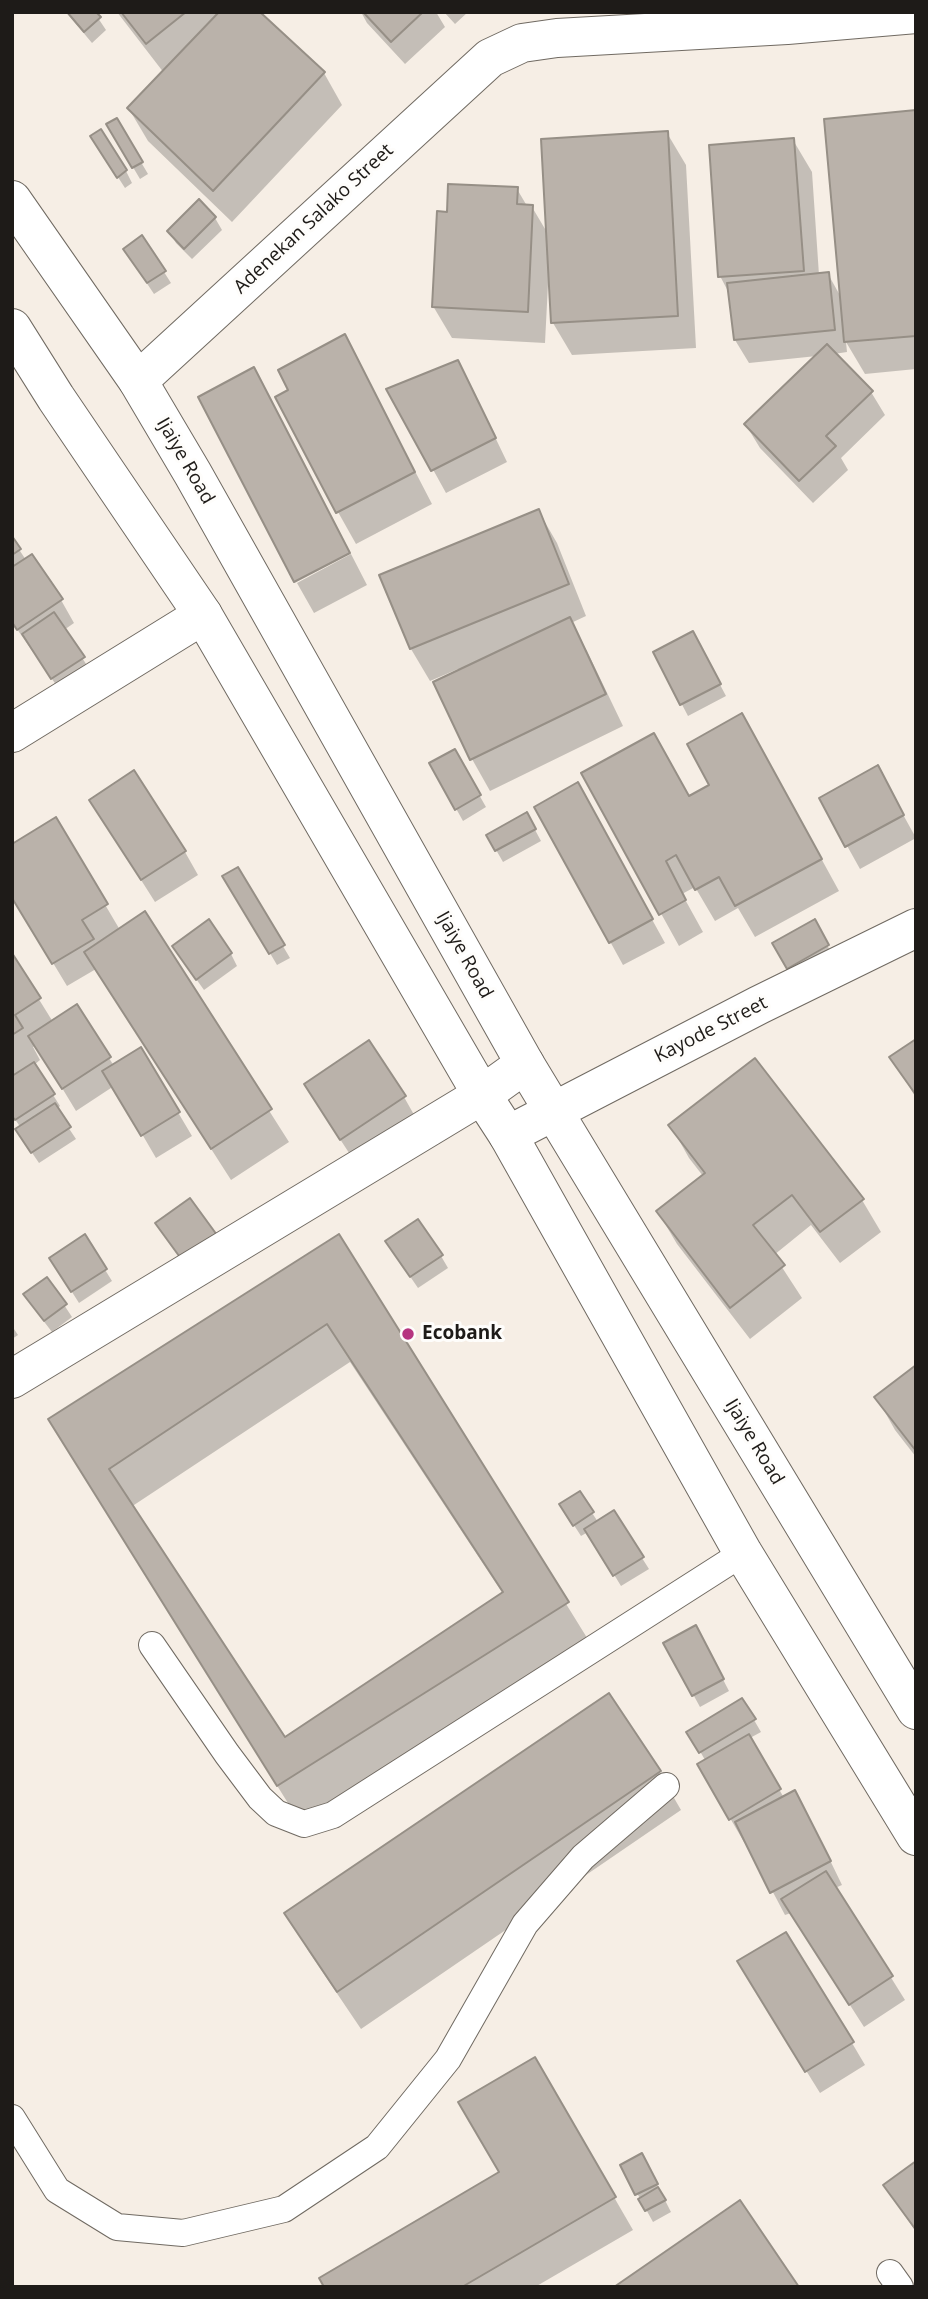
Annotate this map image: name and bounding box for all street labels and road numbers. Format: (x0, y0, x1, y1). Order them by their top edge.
street label: Adenekan Salako Street (230, 139, 398, 299)
street label: Ijaiye Road (151, 414, 219, 508)
street label: Ijaiye Road (431, 908, 497, 1002)
street label: Kayode Street (651, 992, 771, 1068)
street label: Ijaiye Road (720, 1395, 788, 1489)

